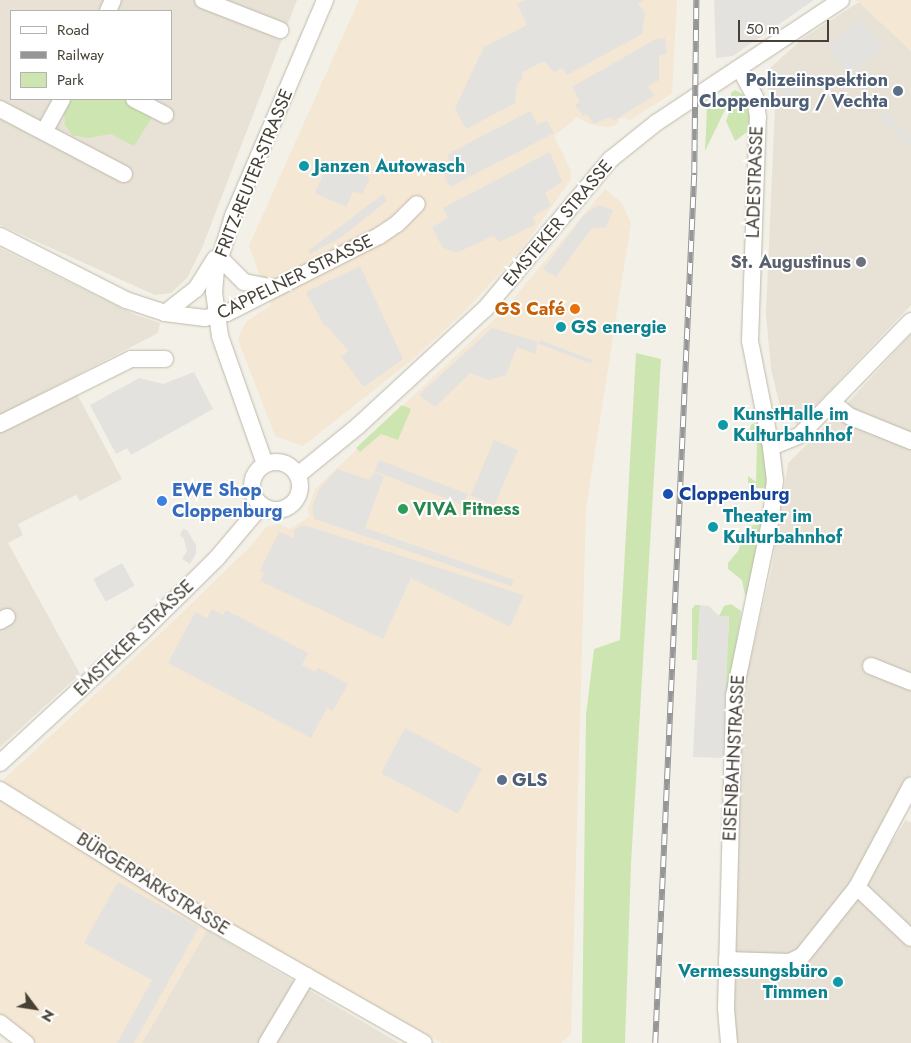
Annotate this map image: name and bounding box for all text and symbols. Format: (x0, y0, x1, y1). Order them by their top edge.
legend (10, 10, 172, 100)
scale bar (741, 10, 832, 42)
text: 50 m (746, 18, 780, 40)
text: Road (57, 19, 89, 41)
text: Railway (57, 44, 104, 66)
text: Park (57, 69, 84, 91)
place label: Polizeiinspektion Cloppenburg / Vechta (699, 70, 888, 112)
marker: Polizeiinspektion Cloppenburg / Vechta (892, 85, 904, 97)
street label: FRITZ-REUTER-STRASSE (210, 86, 298, 260)
street label: LADESTRASSE (742, 125, 768, 239)
place label: Janzen Autowasch (314, 155, 465, 177)
street label: EMSTEKER STRASSE (499, 156, 617, 290)
marker: Janzen Autowasch (298, 160, 310, 172)
street label: CAPPELNER STRASSE (213, 230, 377, 324)
place label: St. Augustinus (730, 251, 851, 273)
marker: St. Augustinus (855, 256, 867, 268)
place label: GS Café (495, 298, 565, 320)
marker: GS Café (569, 303, 581, 315)
place label: GS energie (571, 316, 667, 338)
marker: GS energie (555, 321, 567, 333)
place label: KunstHalle im Kulturbahnhof (733, 404, 852, 446)
marker: KunstHalle im Kulturbahnhof (717, 419, 729, 431)
place label: EWE Shop Cloppenburg (172, 480, 283, 522)
place label: Cloppenburg (679, 483, 790, 505)
marker: Cloppenburg (661, 487, 675, 501)
marker: EWE Shop Cloppenburg (156, 495, 168, 507)
place label: VIVA Fitness (413, 498, 520, 520)
marker: VIVA Fitness (397, 503, 409, 515)
place label: Theater im Kulturbahnhof (723, 506, 842, 548)
marker: Theater im Kulturbahnhof (707, 521, 719, 533)
street label: EMSTEKER STRASSE (70, 575, 198, 701)
street label: EISENBAHNSTRASSE (719, 674, 749, 842)
place label: GLS (512, 769, 547, 791)
marker: GLS (496, 774, 508, 786)
street label: BÜRGERPARKSTRASSE (73, 828, 233, 940)
place label: Vermessungsbüro Timmen (678, 961, 828, 1004)
marker: Vermessungsbüro Timmen (832, 976, 844, 988)
north arrow (10, 983, 60, 1033)
text: N (36, 1006, 59, 1026)

